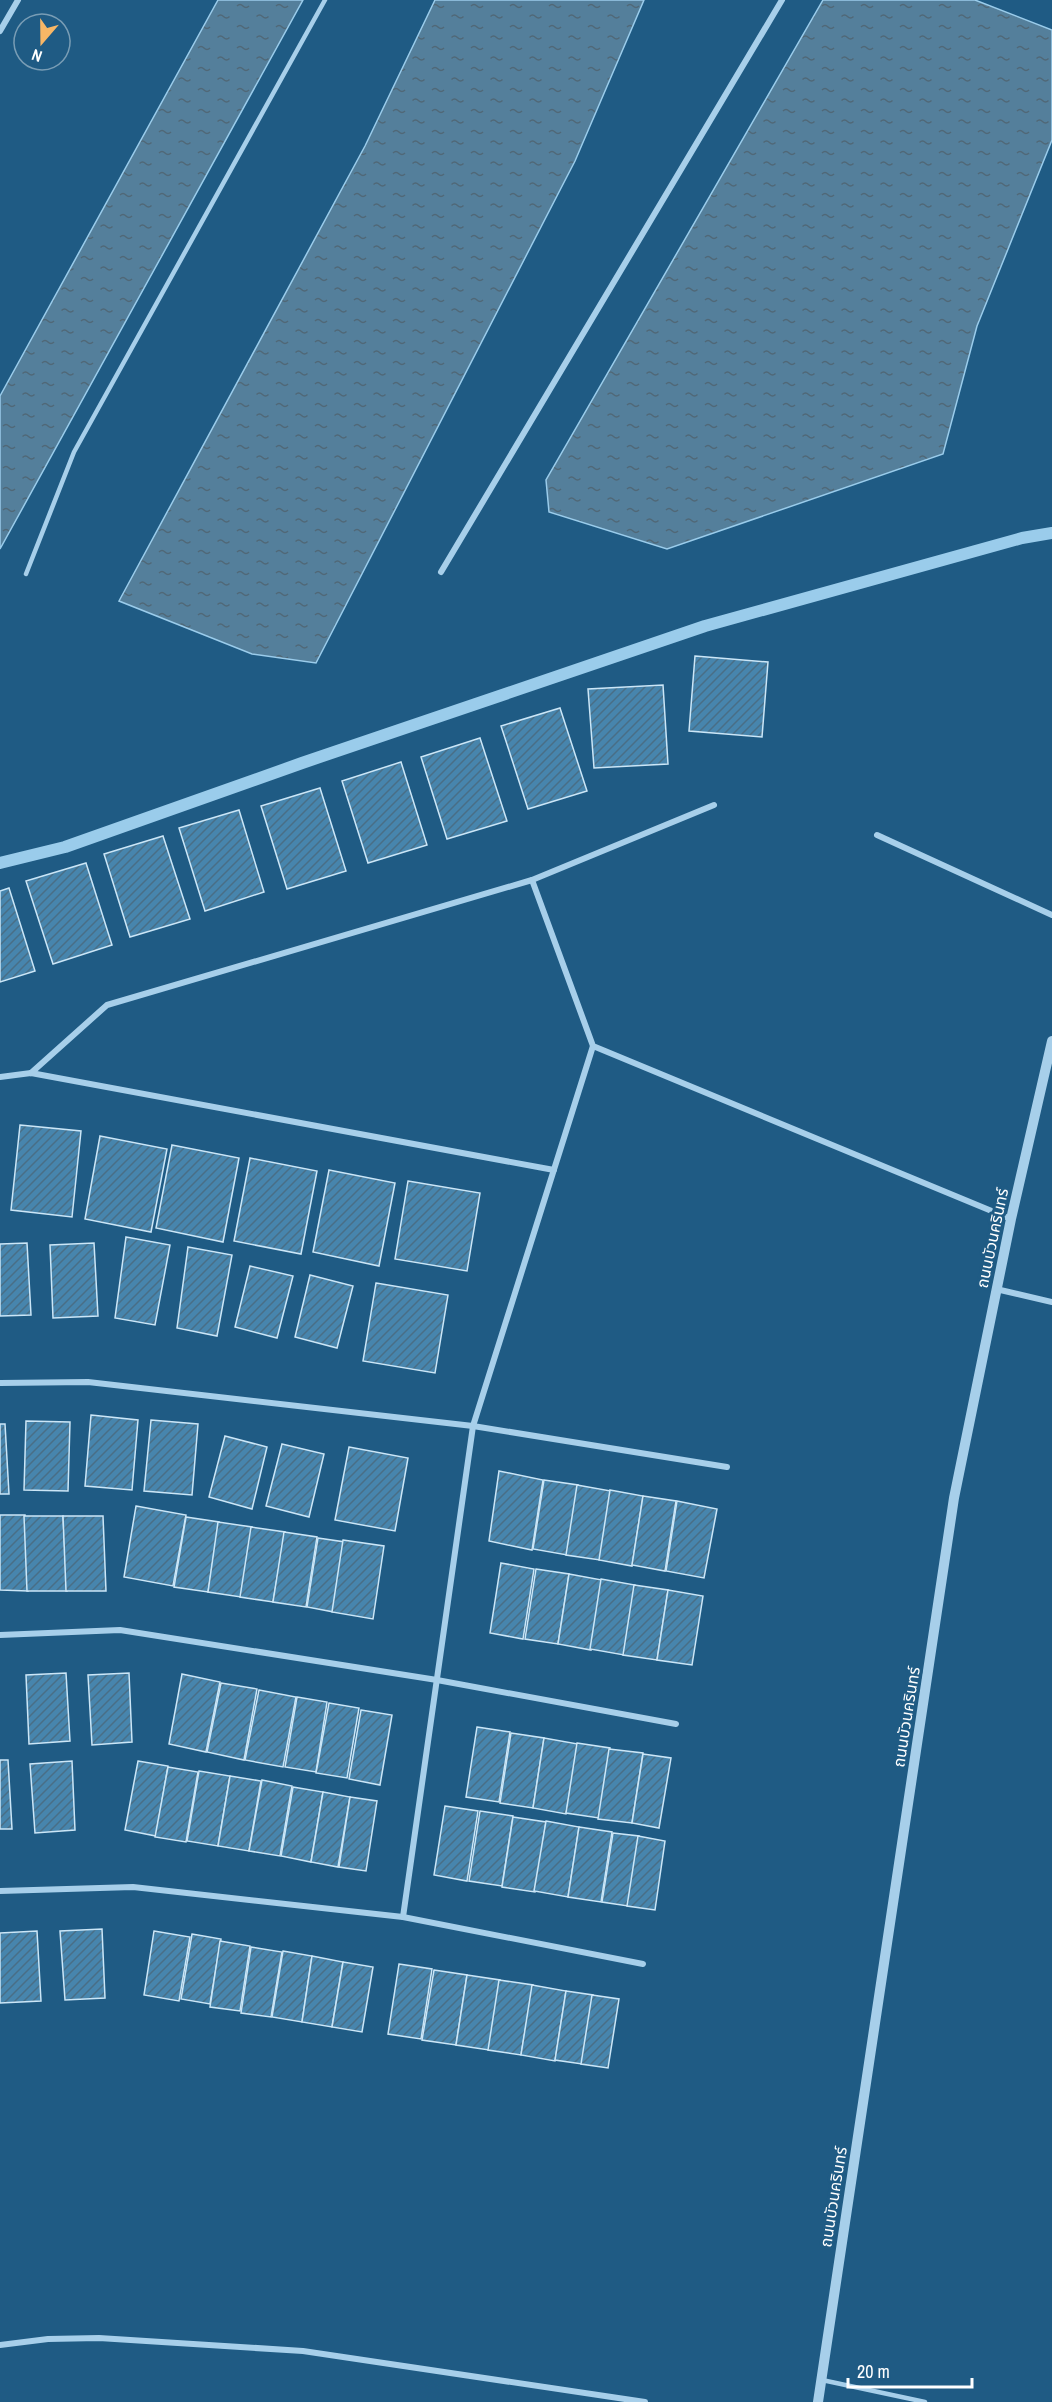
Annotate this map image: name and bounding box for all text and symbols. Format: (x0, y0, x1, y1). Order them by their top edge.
north arrow (12, 12, 72, 72)
text: N (29, 44, 45, 68)
street label: ถนนบัวนครินทร์ (971, 1185, 1013, 1290)
street label: ถนนบัวนครินทร์ (887, 1664, 925, 1769)
street label: ถนนบัวนครินทร์ (814, 2144, 852, 2249)
scale bar (848, 2351, 972, 2389)
text: 20 m (857, 2359, 890, 2384)

